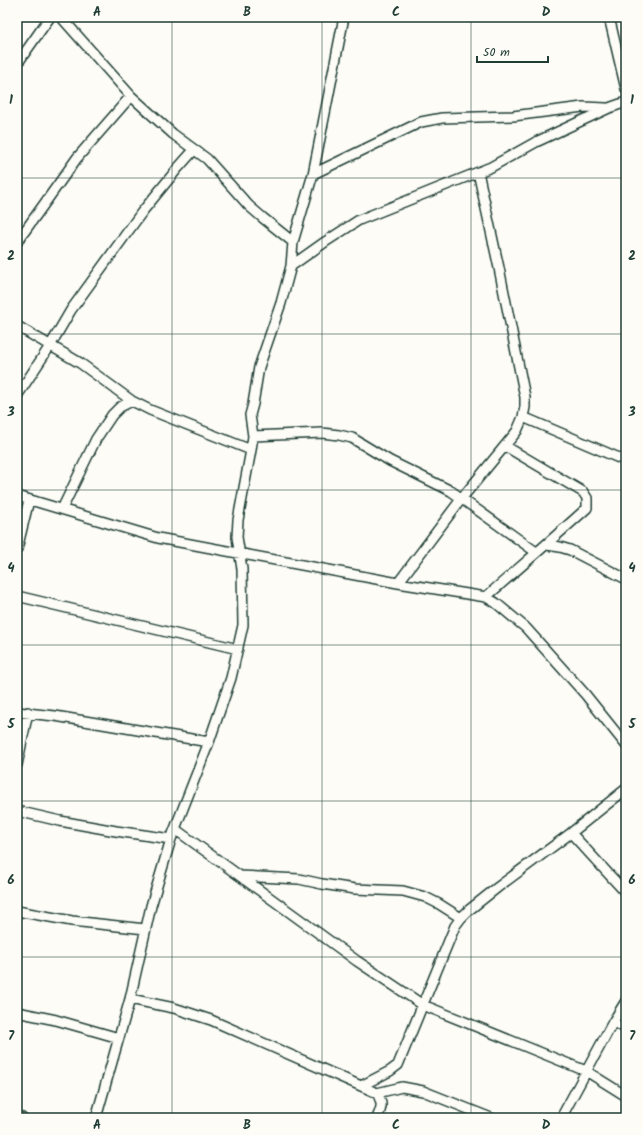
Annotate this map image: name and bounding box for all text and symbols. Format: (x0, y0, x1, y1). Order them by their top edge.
text: A (93, 2, 101, 23)
text: B (243, 2, 251, 23)
text: C (392, 2, 400, 23)
text: D (542, 2, 551, 23)
scale bar (477, 38, 548, 64)
text: 50 m (483, 43, 510, 62)
text: 1 (9, 90, 13, 111)
text: 1 (630, 90, 634, 111)
text: 2 (7, 246, 15, 267)
text: 2 (628, 246, 636, 267)
text: 3 (6, 402, 15, 423)
text: 3 (627, 402, 636, 423)
text: 4 (7, 558, 15, 579)
text: 4 (628, 558, 636, 579)
text: 5 (7, 714, 16, 735)
text: 5 (628, 714, 637, 735)
text: 6 (7, 870, 15, 891)
text: 6 (628, 870, 636, 891)
text: 7 (8, 1026, 15, 1047)
text: 7 (629, 1026, 636, 1047)
text: A (93, 1115, 101, 1135)
text: B (243, 1115, 251, 1135)
text: C (392, 1115, 400, 1135)
text: D (542, 1115, 551, 1135)

